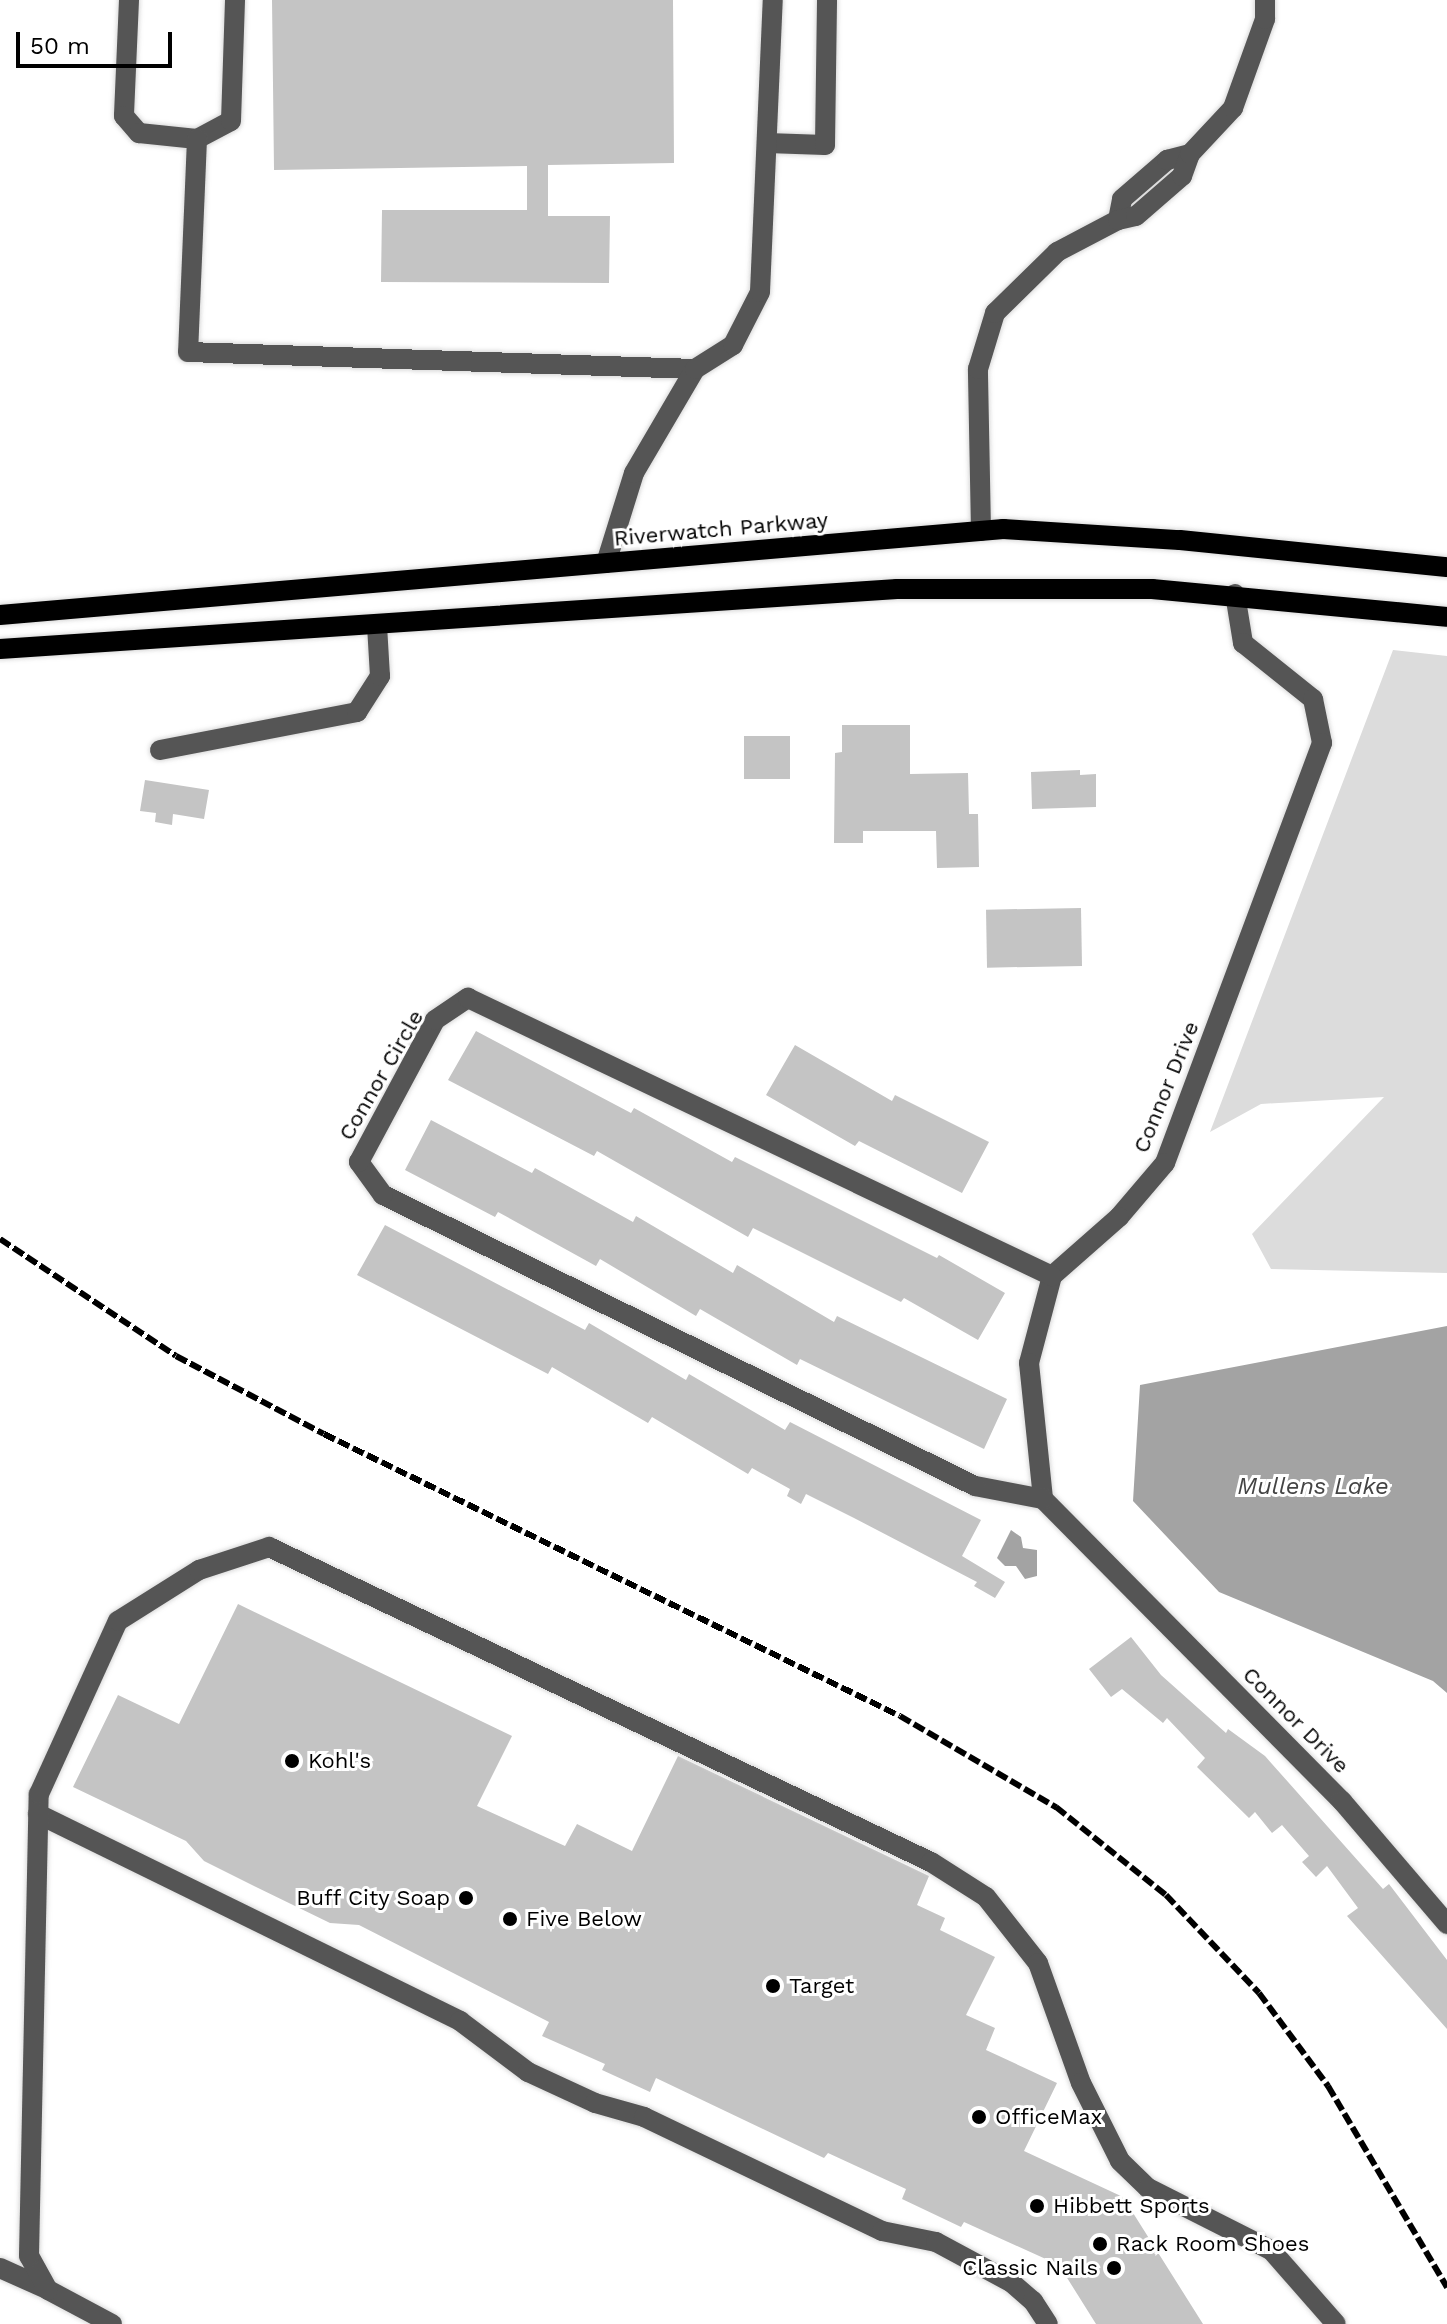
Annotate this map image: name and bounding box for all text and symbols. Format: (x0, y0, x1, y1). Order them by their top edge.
scale bar (20, 16, 176, 66)
text: 50 m (30, 32, 90, 60)
street label: Riverwatch Parkway (613, 506, 829, 552)
street label: Connor Circle (333, 1005, 429, 1145)
street label: Connor Drive (1128, 1017, 1204, 1157)
water label: Mullens Lake (1237, 1473, 1389, 1501)
street label: Connor Drive (1237, 1661, 1355, 1779)
place label: Kohl's (308, 1748, 371, 1774)
marker: Kohl's (283, 1752, 301, 1770)
place label: Buff City Soap (295, 1885, 450, 1911)
marker: Buff City Soap (457, 1889, 475, 1907)
place label: Five Below (526, 1906, 642, 1932)
marker: Five Below (501, 1910, 519, 1928)
place label: Target (789, 1973, 854, 1999)
marker: Target (764, 1977, 782, 1995)
place label: OfficeMax (995, 2104, 1102, 2130)
marker: OfficeMax (970, 2108, 988, 2126)
place label: Hibbett Sports (1053, 2193, 1210, 2219)
marker: Hibbett Sports (1028, 2197, 1046, 2215)
place label: Rack Room Shoes (1116, 2231, 1310, 2257)
marker: Rack Room Shoes (1091, 2235, 1109, 2253)
place label: Classic Nails (962, 2255, 1098, 2281)
marker: Classic Nails (1105, 2259, 1123, 2277)

